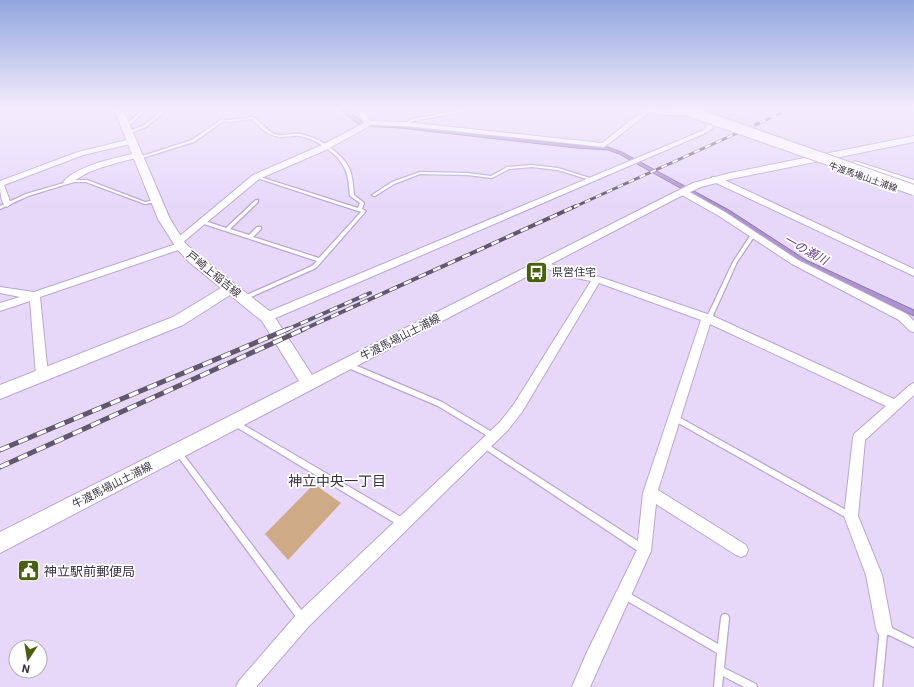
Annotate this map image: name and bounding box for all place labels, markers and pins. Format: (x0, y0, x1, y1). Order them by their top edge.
bus stop icon: 県営住宅 (523, 259, 549, 285)
place label: 県営住宅 (552, 266, 596, 279)
public building icon: 神立駅前郵便局 (15, 558, 41, 584)
place label: 神立駅前郵便局 (44, 564, 135, 579)

